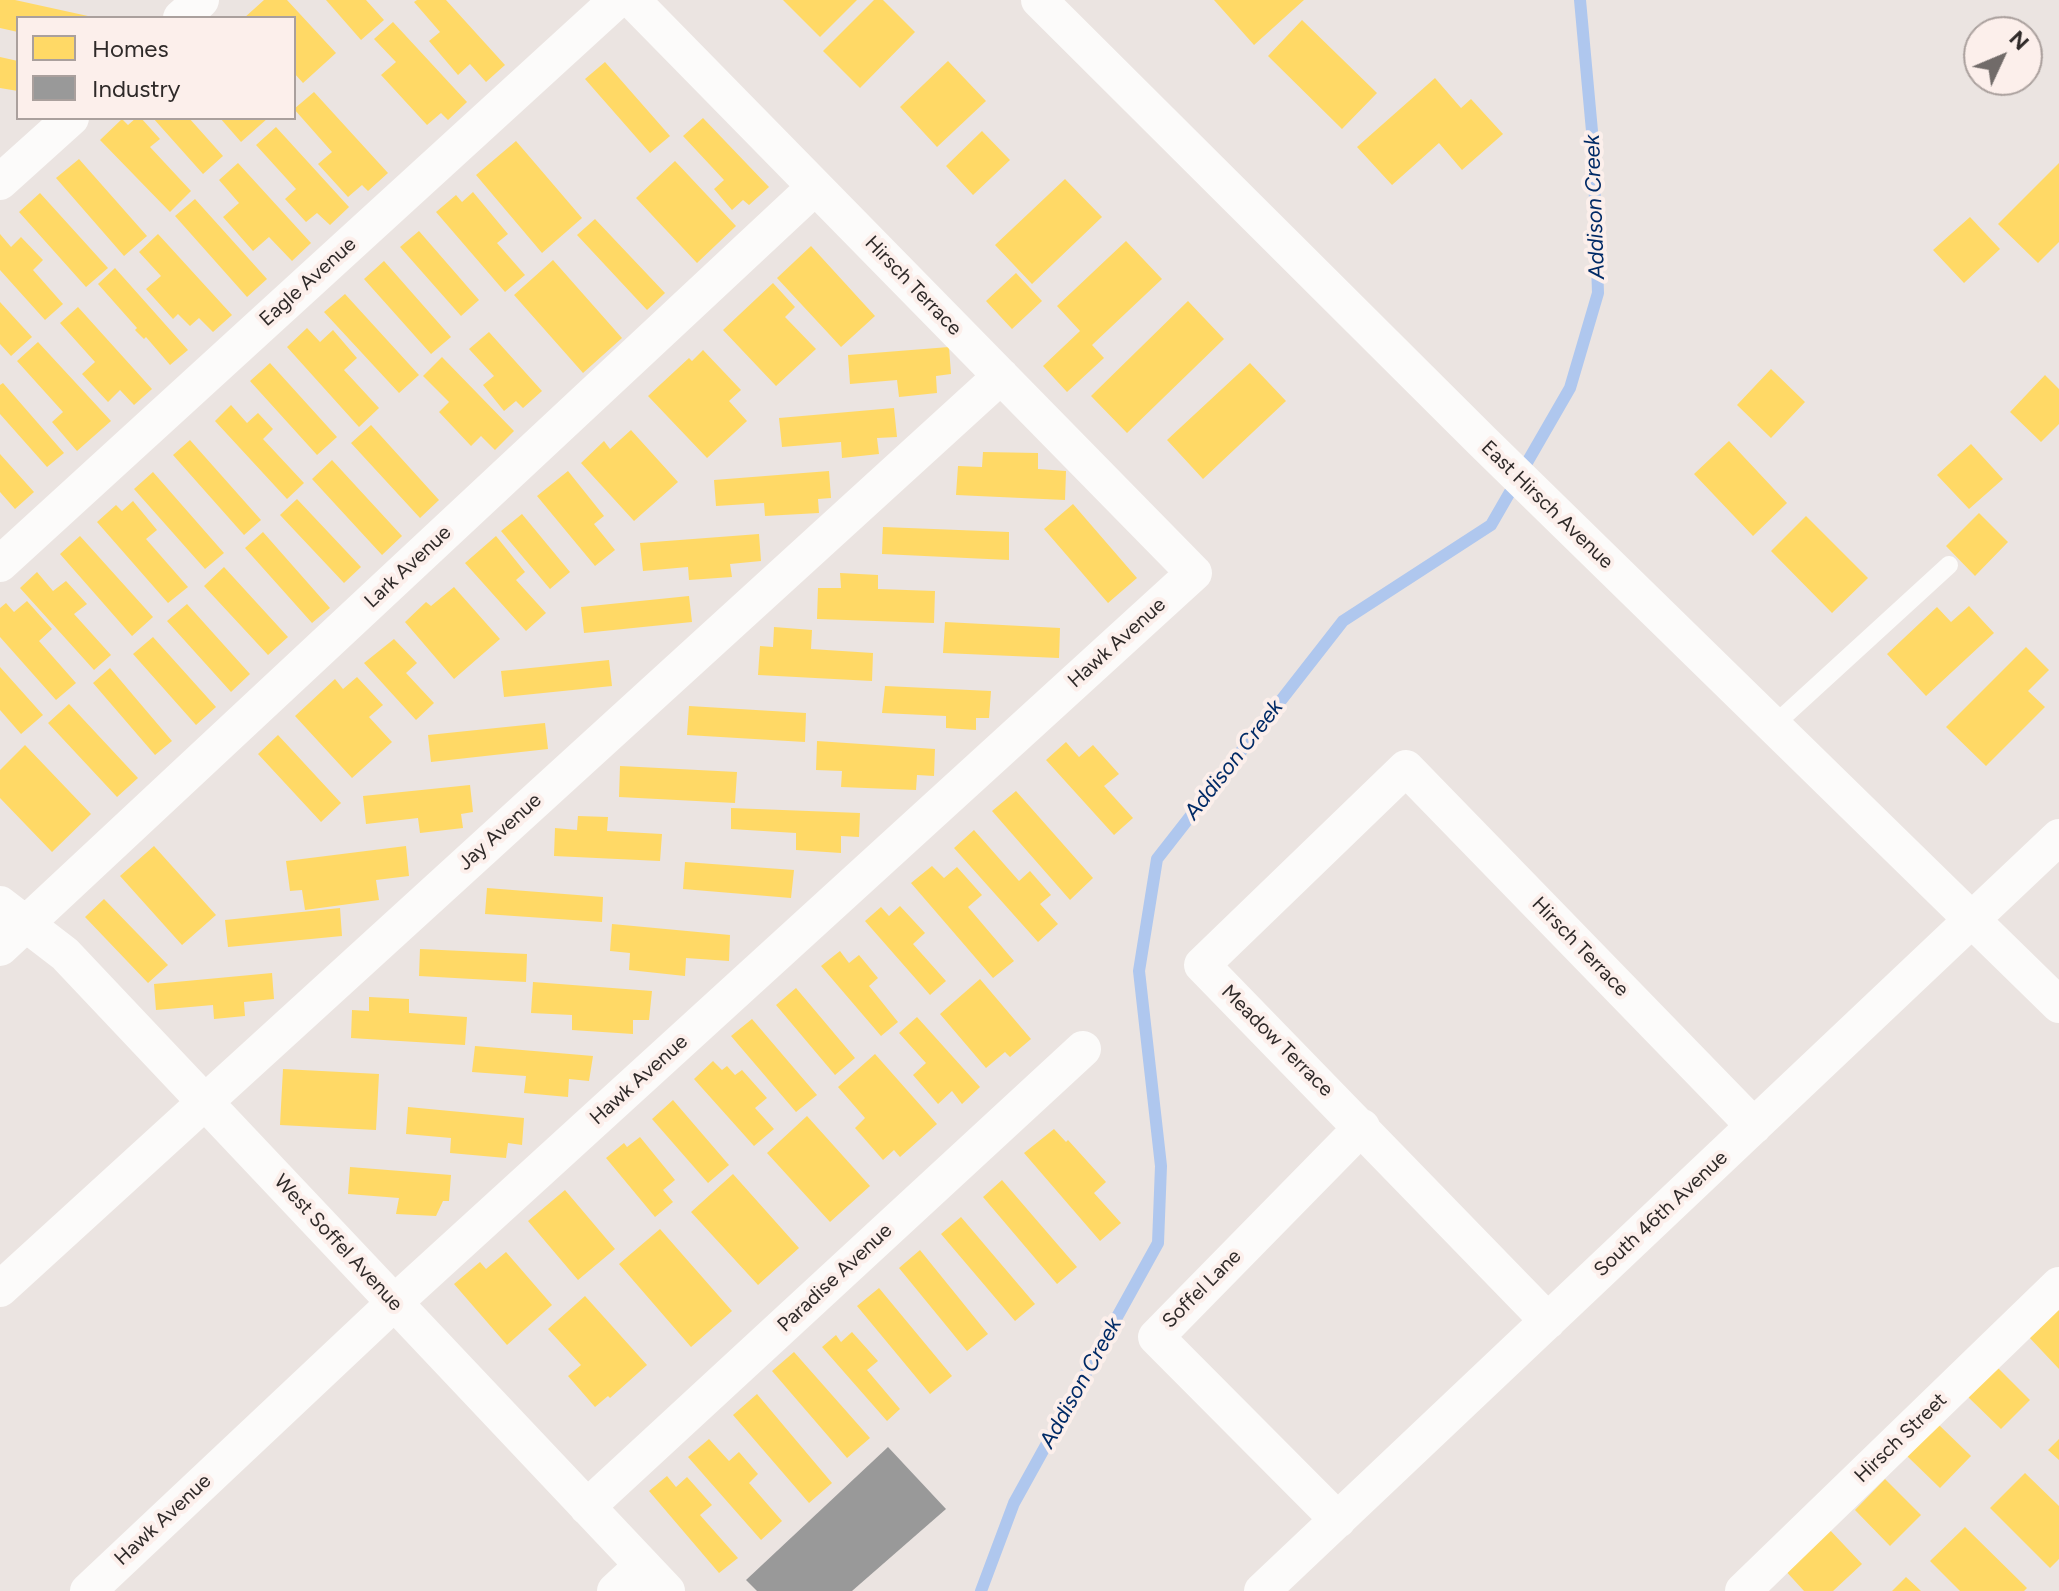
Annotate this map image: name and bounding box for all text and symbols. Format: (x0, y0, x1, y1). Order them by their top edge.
legend (16, 16, 296, 120)
north arrow (1963, 16, 2043, 96)
text: N (2004, 25, 2035, 56)
text: Homes (92, 34, 169, 63)
text: Industry (92, 74, 180, 103)
water label: Addison Creek (1579, 134, 1611, 280)
street label: Hirsch Terrace (860, 231, 966, 341)
street label: Eagle Avenue (255, 232, 361, 332)
street label: East Hirsch Avenue (1476, 436, 1618, 574)
street label: Lark Avenue (360, 521, 456, 613)
street label: Hawk Avenue (1063, 593, 1171, 693)
water label: Addison Creek (1179, 695, 1289, 825)
street label: Jay Avenue (454, 788, 546, 876)
street label: Hirsch Terrace (1527, 892, 1633, 1002)
street label: Meadow Terrace (1216, 980, 1338, 1102)
street label: Hawk Avenue (585, 1030, 693, 1130)
street label: South 46th Avenue (1589, 1146, 1733, 1282)
street label: West Soffel Avenue (269, 1170, 407, 1316)
street label: Paradise Avenue (773, 1219, 897, 1337)
street label: Soffel Lane (1158, 1245, 1246, 1333)
water label: Addison Creek (1034, 1313, 1128, 1453)
street label: Hirsch Street (1850, 1388, 1952, 1488)
street label: Hawk Avenue (110, 1469, 216, 1571)

